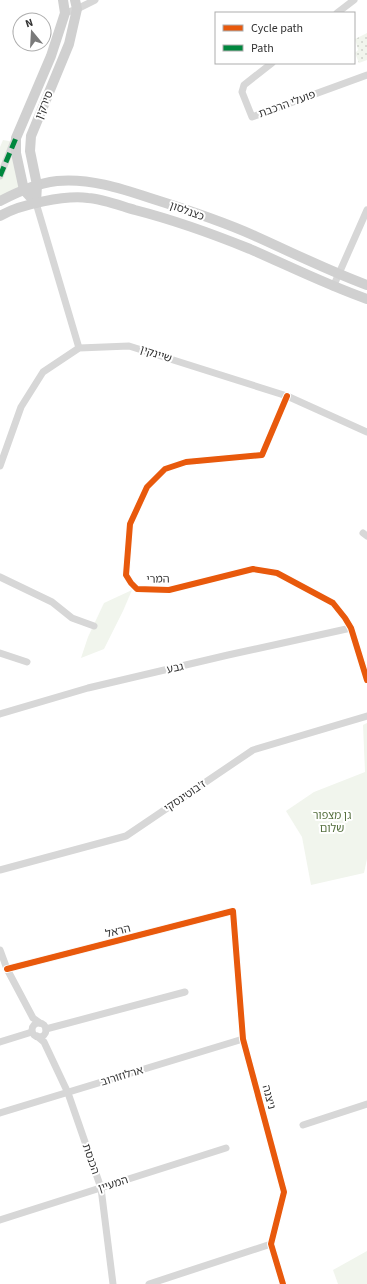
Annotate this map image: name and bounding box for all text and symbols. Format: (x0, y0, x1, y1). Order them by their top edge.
north arrow (12, 12, 52, 52)
legend (215, 12, 355, 64)
text: N (23, 15, 35, 31)
text: Cycle path (251, 20, 303, 37)
text: Path (251, 40, 274, 57)
street label: פועלי הרכבת (256, 87, 318, 121)
street label: סירקין (31, 88, 57, 122)
street label: כצנלסון (168, 198, 207, 224)
street label: שיינקין (138, 342, 174, 366)
street label: המרי (146, 571, 170, 587)
street label: גבע (165, 659, 185, 677)
street label: ז'בוטינסקי (161, 776, 209, 815)
park label: גן מצפור שלום (313, 808, 351, 836)
street label: הראל (104, 921, 132, 941)
street label: ארלוזורוב (99, 1062, 145, 1090)
street label: ניצנה (259, 1083, 279, 1111)
street label: הכנסת (79, 1142, 103, 1176)
street label: המעיין (96, 1172, 130, 1196)

